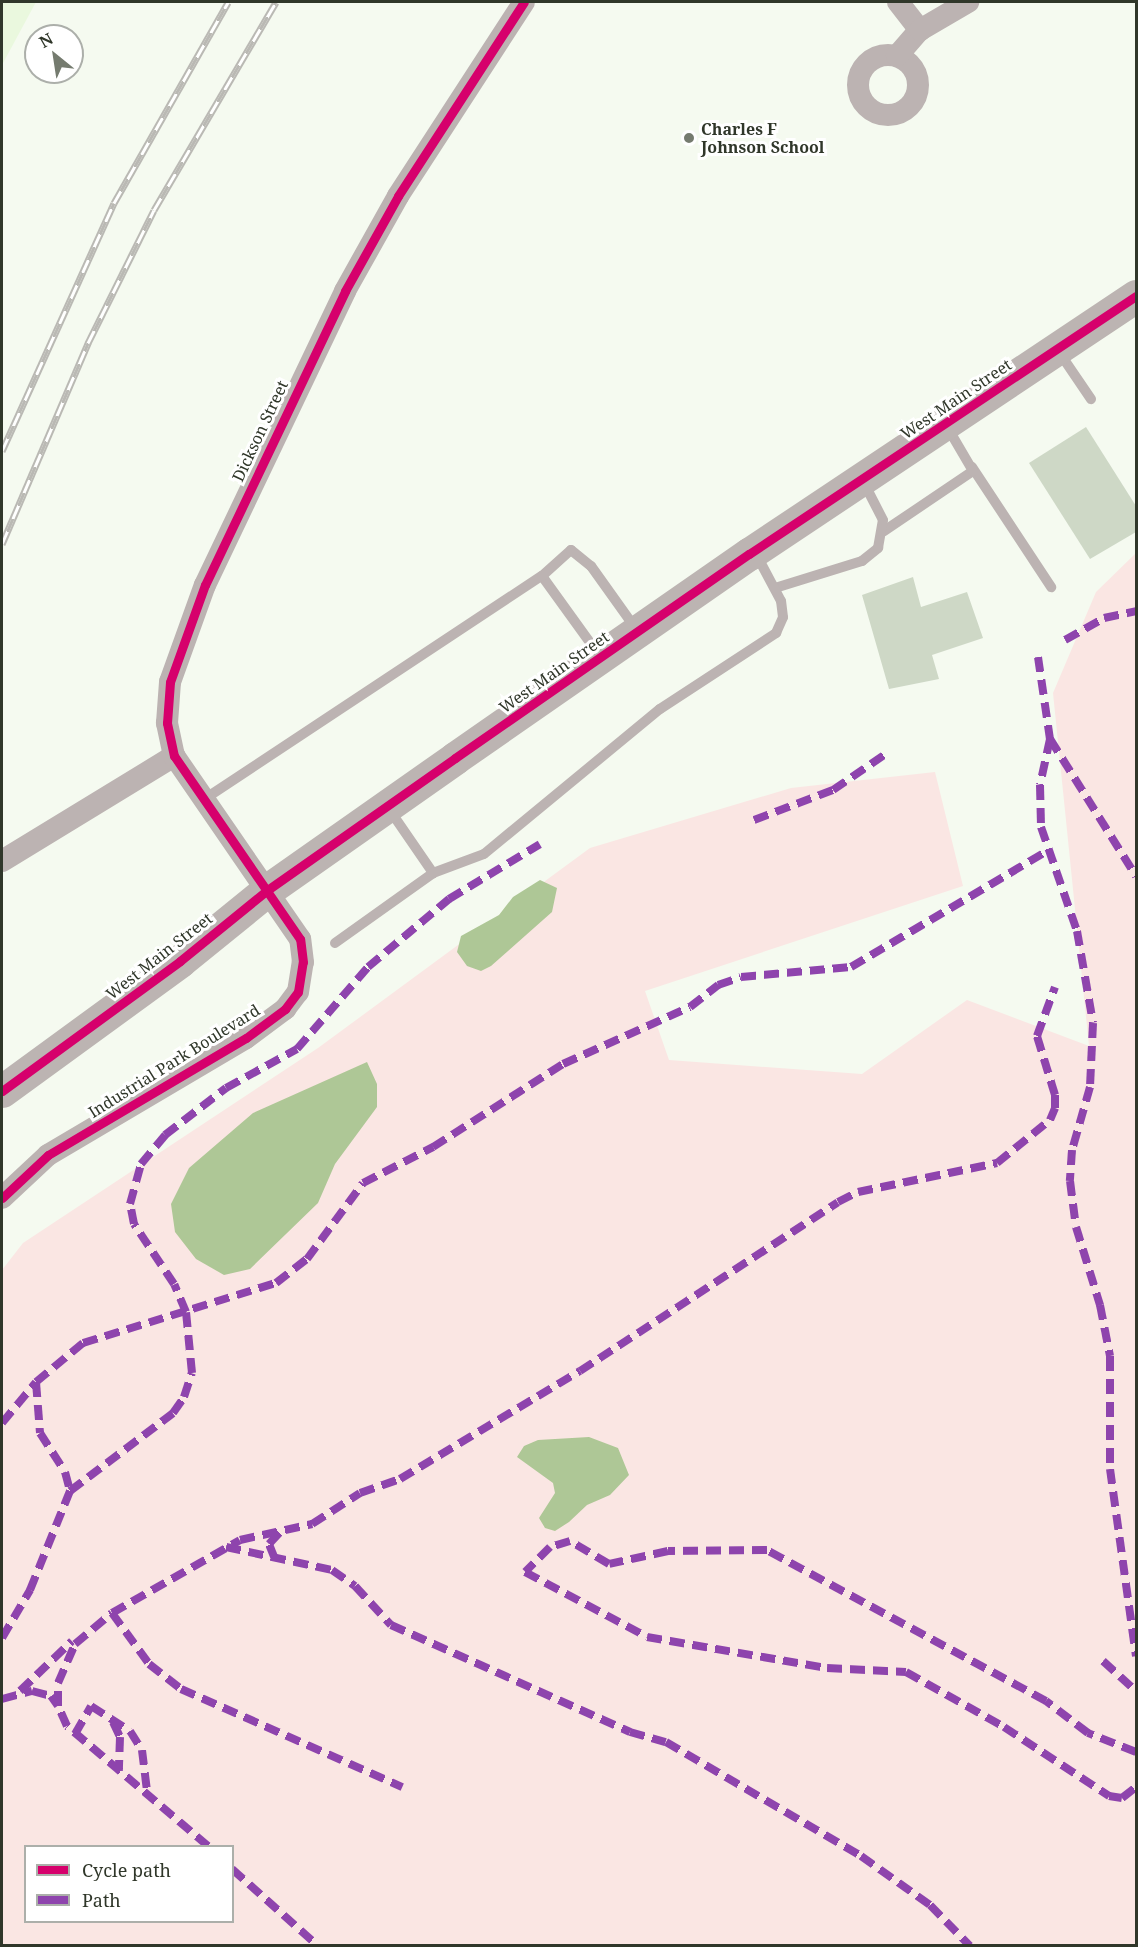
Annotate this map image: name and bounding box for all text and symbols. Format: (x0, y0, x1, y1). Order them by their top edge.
north arrow (24, 24, 84, 84)
text: N (35, 27, 57, 53)
place label: Charles F Johnson School (701, 119, 825, 157)
marker: Charles F Johnson School (682, 131, 696, 145)
street label: West Main Street (897, 355, 1015, 443)
street label: Dickson Street (228, 377, 292, 485)
street label: West Main Street (495, 627, 613, 717)
street label: West Main Street (102, 909, 216, 1003)
street label: Industrial Park Boulevard (85, 1000, 263, 1122)
legend (24, 1845, 234, 1923)
text: Cycle path (82, 1858, 171, 1882)
text: Path (82, 1888, 121, 1912)

